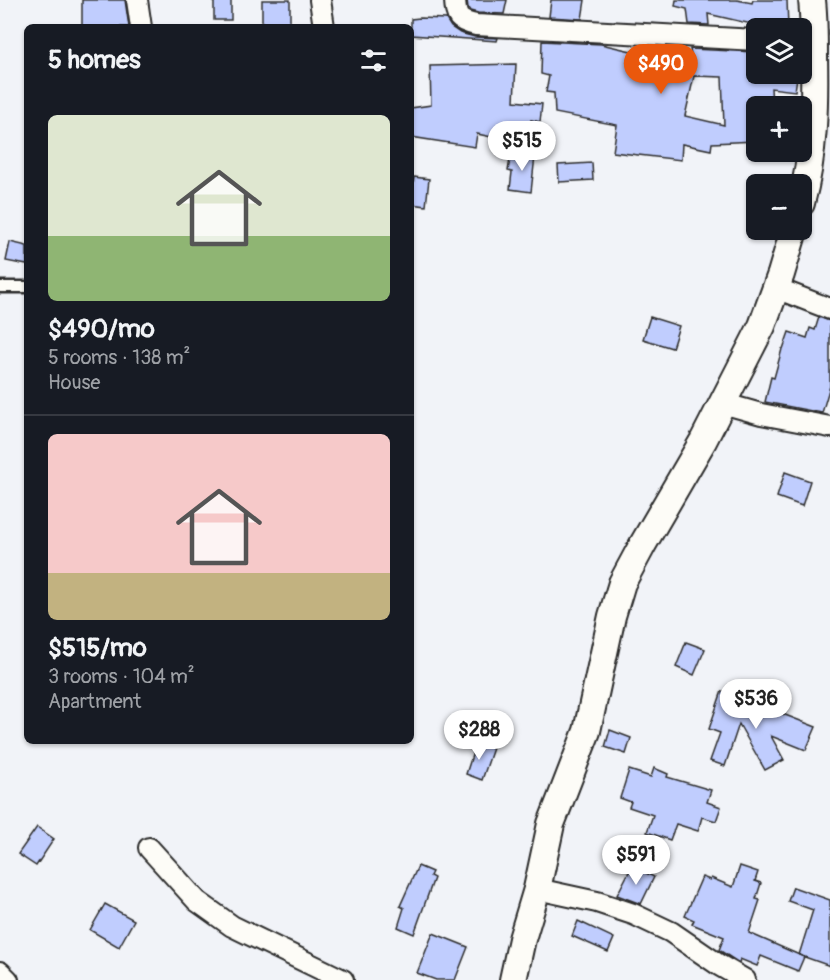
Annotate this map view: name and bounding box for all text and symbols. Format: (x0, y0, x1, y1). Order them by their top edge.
map controls (746, 18, 812, 240)
button: layers (746, 18, 812, 84)
text: 5 homes (48, 44, 141, 76)
icon: filters (357, 44, 390, 77)
pin: $490 (625, 44, 697, 95)
text: $490 (638, 51, 684, 76)
button: + (746, 96, 812, 162)
pin: $515 (486, 121, 558, 172)
text: $515 (502, 128, 542, 153)
icon: home (165, 154, 273, 262)
button: − (746, 174, 812, 240)
text: $490/mo (48, 313, 155, 345)
text: 5 rooms · 138 m² (48, 345, 190, 370)
text: House (48, 370, 100, 395)
icon: home (165, 473, 273, 581)
text: $515/mo (48, 632, 147, 664)
text: 3 rooms · 104 m² (48, 664, 195, 689)
pin: $536 (720, 679, 792, 730)
text: $536 (734, 686, 778, 711)
text: Apartment (48, 689, 141, 714)
pin: $288 (443, 710, 515, 761)
text: $288 (458, 717, 500, 742)
pin: $591 (600, 835, 672, 886)
text: $591 (616, 842, 656, 867)

